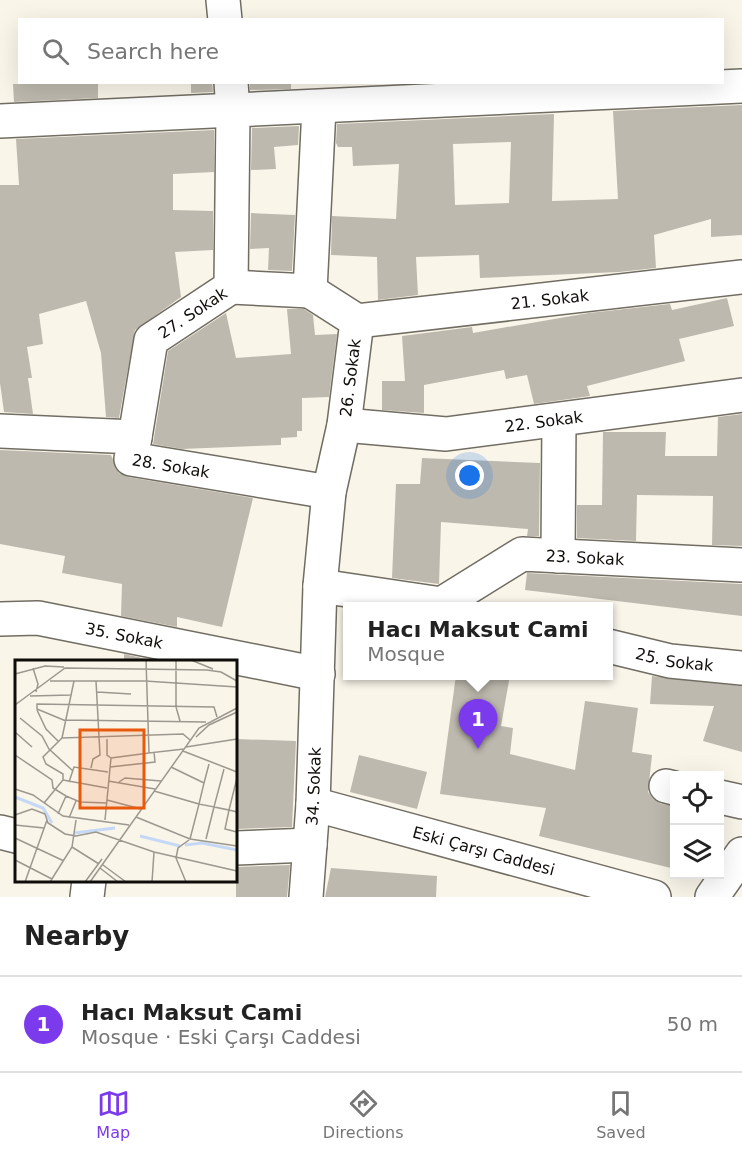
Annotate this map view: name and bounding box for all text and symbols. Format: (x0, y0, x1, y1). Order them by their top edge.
search box (18, 18, 724, 84)
icon: search (39, 35, 72, 68)
text: Search here (87, 39, 219, 64)
street label: 27. Sokak (155, 283, 231, 343)
street label: 21. Sokak (510, 285, 591, 313)
street label: 26. Sokak (336, 337, 365, 418)
street label: 22. Sokak (504, 407, 585, 436)
street label: 28. Sokak (131, 450, 212, 482)
your location (455, 461, 484, 490)
street label: 23. Sokak (545, 546, 625, 569)
popup (343, 602, 613, 680)
text: Hacı Maksut Cami (367, 617, 589, 642)
street label: 35. Sokak (84, 619, 165, 653)
text: Mosque (367, 642, 445, 666)
street label: 25. Sokak (634, 644, 715, 675)
inset map (15, 660, 237, 882)
pin: 1 (458, 700, 498, 749)
street label: 34. Sokak (302, 746, 325, 826)
map controls (670, 771, 724, 879)
button: locate (670, 771, 724, 825)
street label: Eski Çarşı Caddesi (410, 823, 557, 880)
button: layers (670, 825, 724, 879)
text: Nearby (24, 921, 129, 951)
text: Hacı Maksut Cami (81, 1000, 302, 1025)
text: 1 (37, 1012, 50, 1036)
text: 50 m (667, 1012, 718, 1036)
text: Mosque · Eski Çarşı Caddesi (81, 1025, 361, 1049)
tab: Map (96, 1087, 130, 1142)
tab: Directions (323, 1087, 403, 1142)
tab: Saved (596, 1087, 646, 1142)

